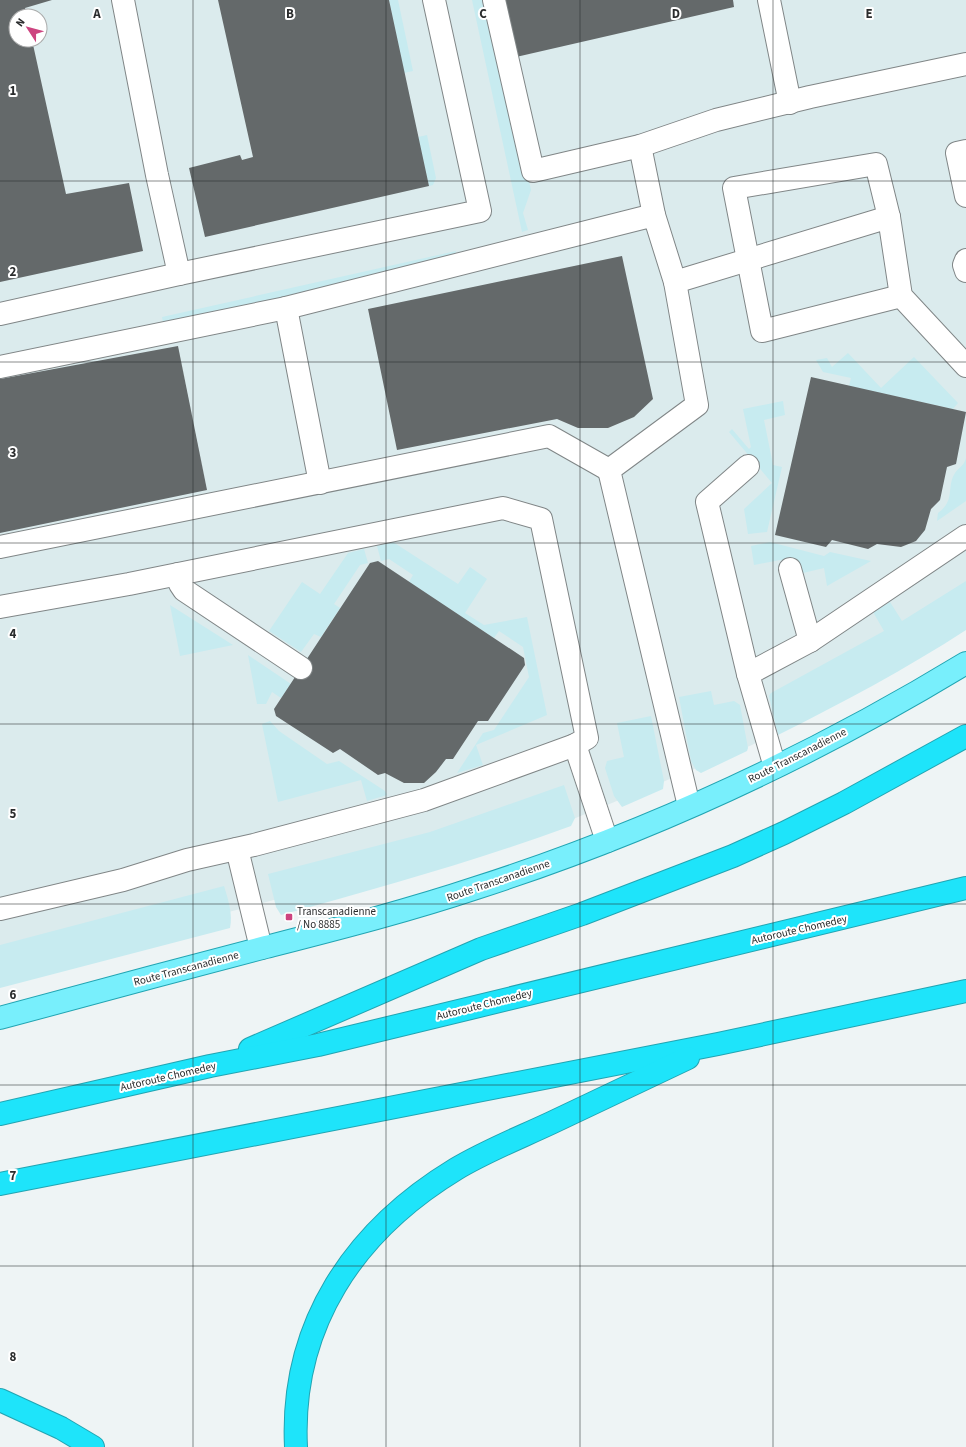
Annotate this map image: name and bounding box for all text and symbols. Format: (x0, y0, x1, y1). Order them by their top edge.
text: A (92, 5, 101, 23)
text: B (286, 5, 294, 23)
text: C (479, 5, 487, 23)
text: D (672, 5, 680, 23)
text: E (865, 5, 873, 23)
north arrow (8, 8, 48, 48)
text: N (12, 15, 29, 30)
text: 1 (10, 82, 17, 100)
text: 2 (10, 263, 17, 281)
text: 3 (10, 444, 17, 462)
text: 4 (10, 625, 17, 643)
street label: Route Transcanadienne (746, 724, 849, 787)
text: 5 (10, 805, 17, 823)
street label: Route Transcanadienne (445, 856, 552, 905)
place label: Transcanadienne / No 8885 (297, 904, 376, 932)
street label: Autoroute Chomedey (750, 911, 848, 948)
marker: Transcanadienne / No 8885 (284, 912, 294, 922)
street label: Route Transcanadienne (132, 947, 241, 990)
street label: Autoroute Chomedey (435, 985, 533, 1024)
text: 6 (10, 986, 17, 1004)
street label: Autoroute Chomedey (119, 1058, 217, 1095)
text: 7 (10, 1167, 17, 1185)
text: 8 (10, 1348, 17, 1366)

